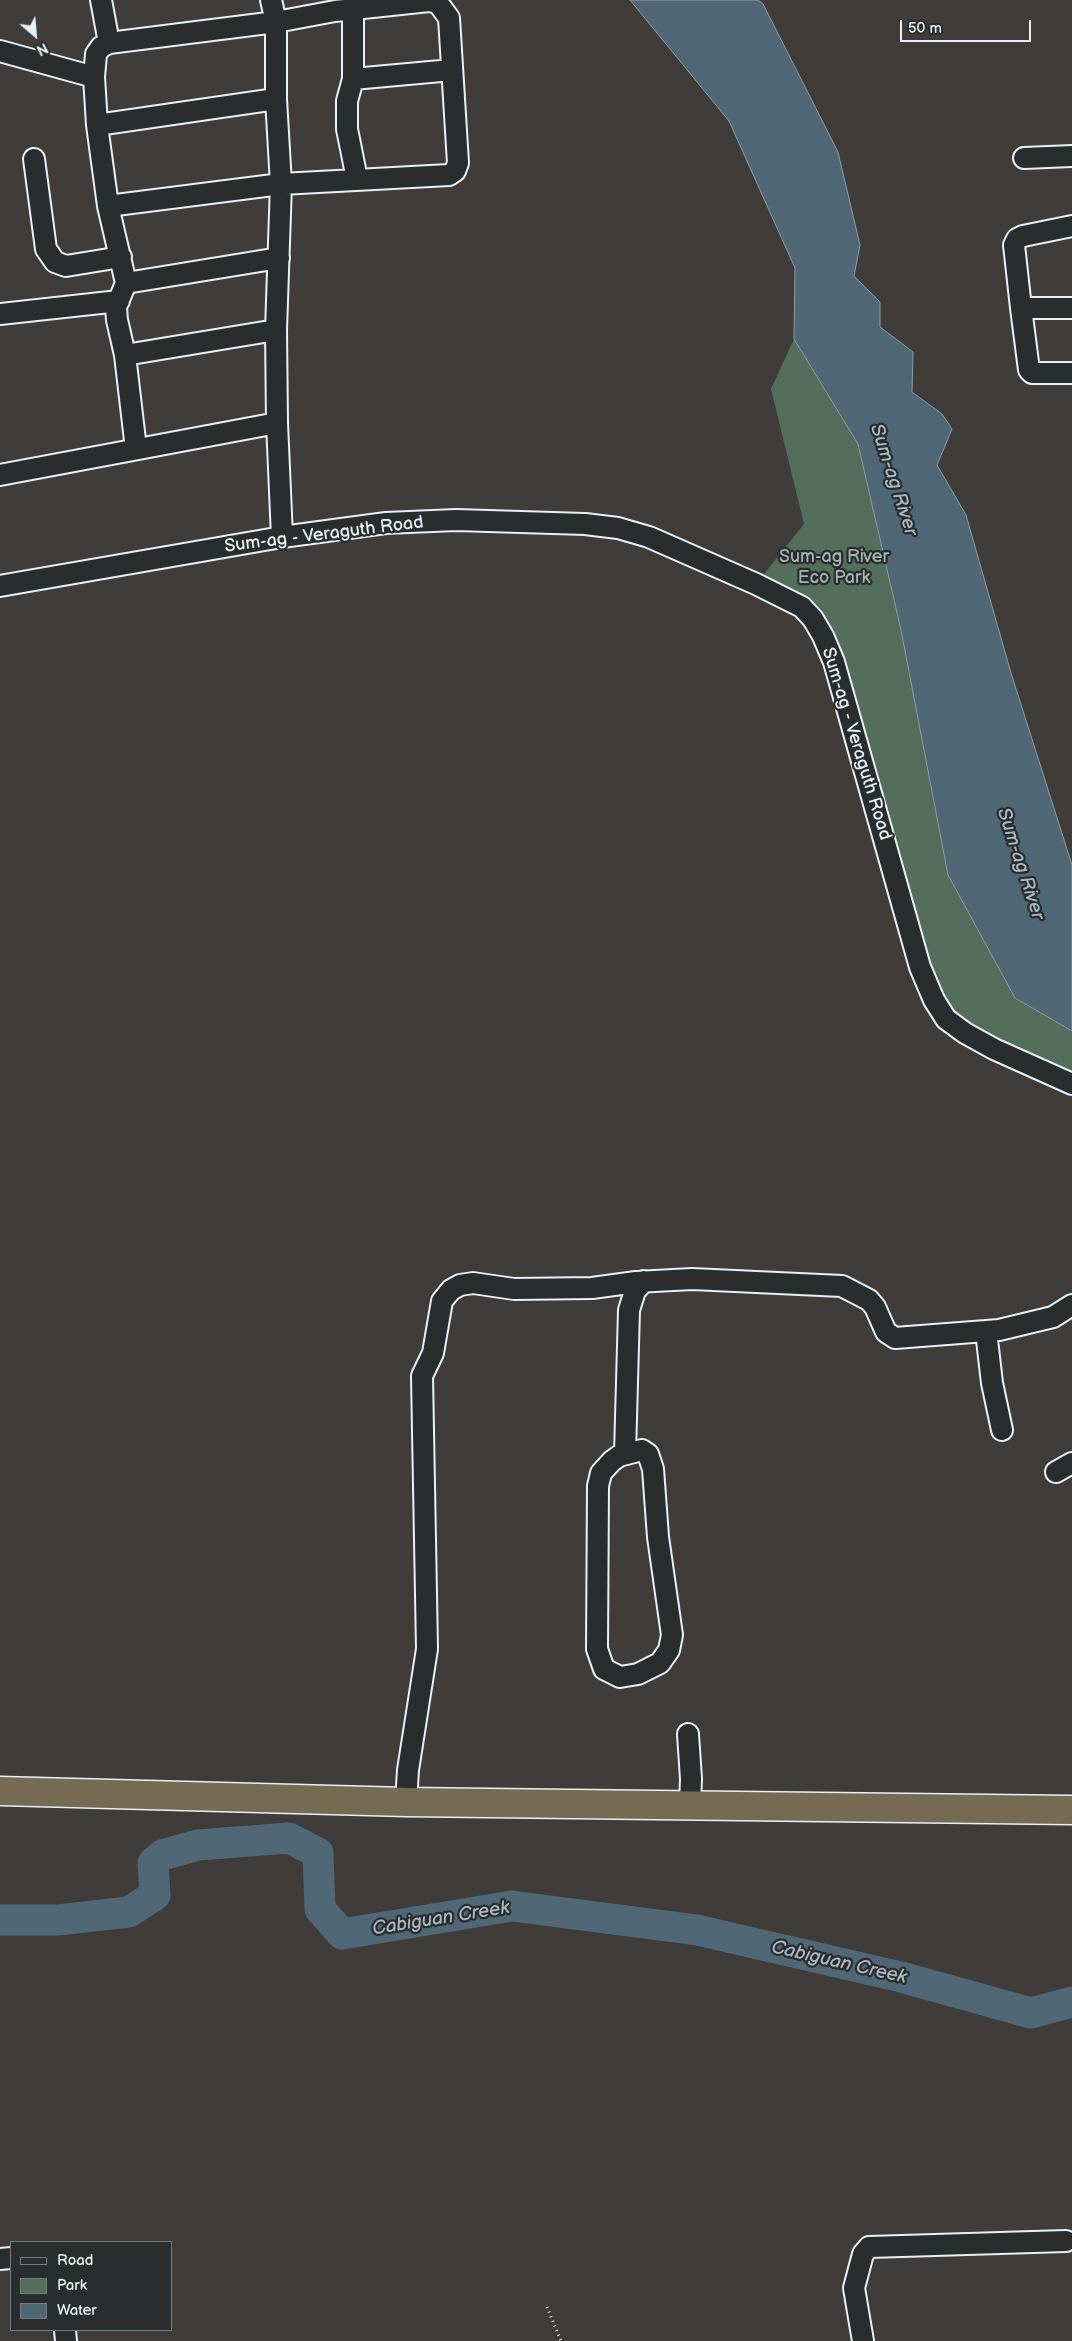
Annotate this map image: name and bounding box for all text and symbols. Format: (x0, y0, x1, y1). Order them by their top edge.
north arrow (10, 10, 60, 60)
scale bar (902, 10, 1033, 42)
text: 50 m (908, 19, 942, 38)
text: N (34, 39, 51, 59)
water label: Sum-ag River (864, 421, 922, 539)
street label: Sum-ag - Veraguth Road (223, 512, 425, 558)
park label: Sum-ag River Eco Park (779, 546, 889, 588)
street label: Sum-ag - Veraguth Road (816, 645, 896, 843)
water label: Sum-ag River (991, 805, 1049, 923)
water label: Cabiguan Creek (371, 1897, 511, 1941)
water label: Cabiguan Creek (769, 1936, 909, 1990)
legend (10, 2241, 172, 2331)
text: Road (57, 2251, 93, 2270)
text: Park (57, 2276, 87, 2295)
text: Water (57, 2301, 97, 2320)

